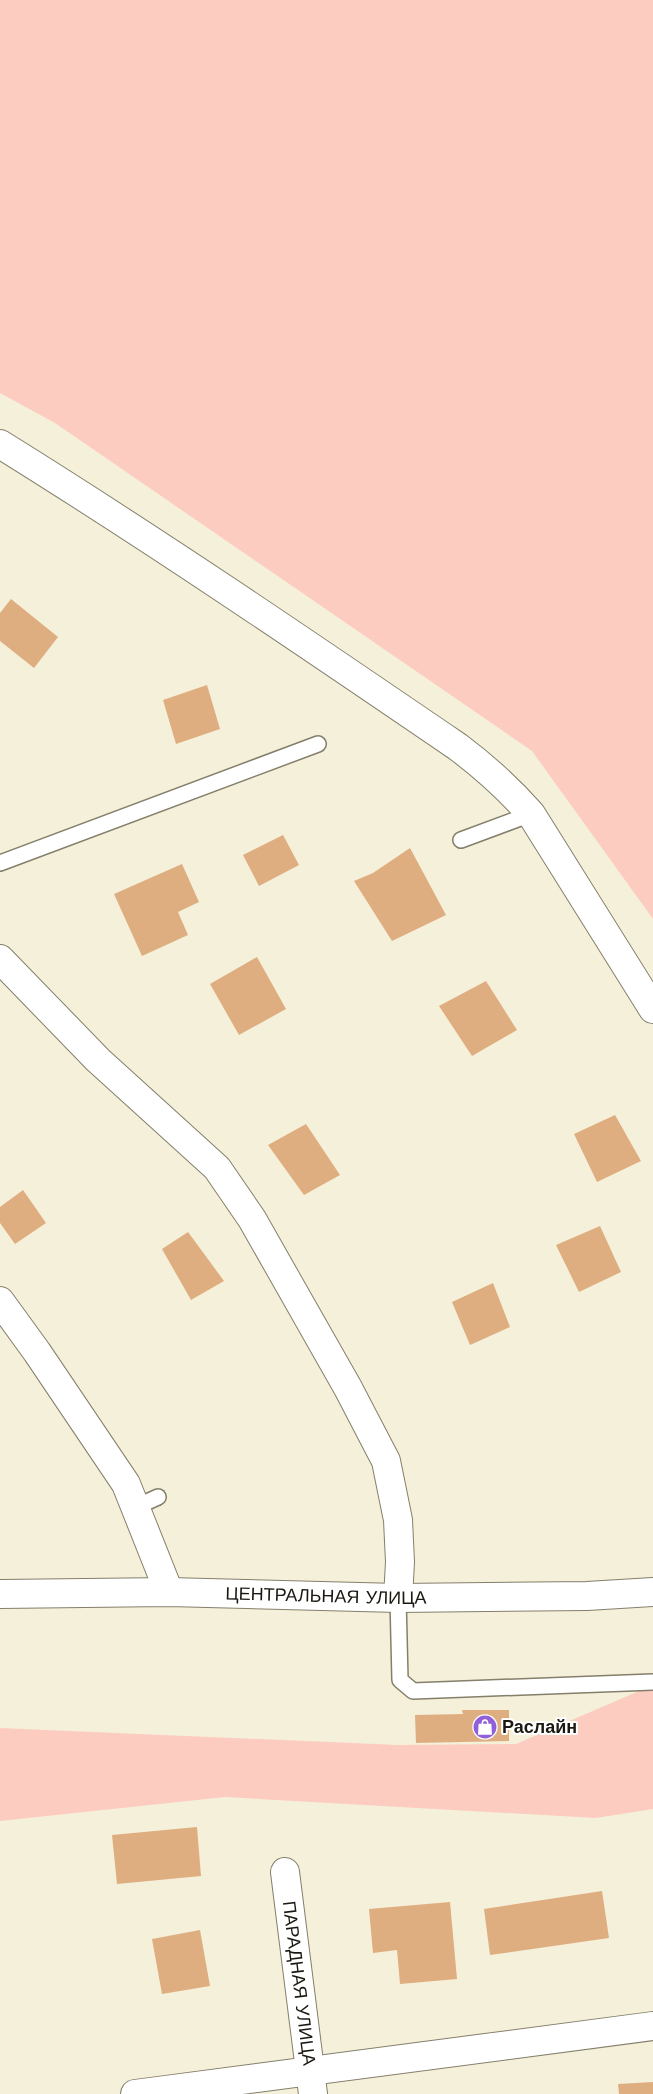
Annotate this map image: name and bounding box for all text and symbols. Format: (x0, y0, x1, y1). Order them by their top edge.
street label: ЦЕНТРАЛЬНАЯ УЛИЦА (225, 1582, 427, 1608)
shop icon: Раслайн (472, 1714, 498, 1740)
place label: Раслайн (502, 1716, 577, 1737)
street label: ПАРАДНАЯ УЛИЦА (279, 1900, 320, 2067)

